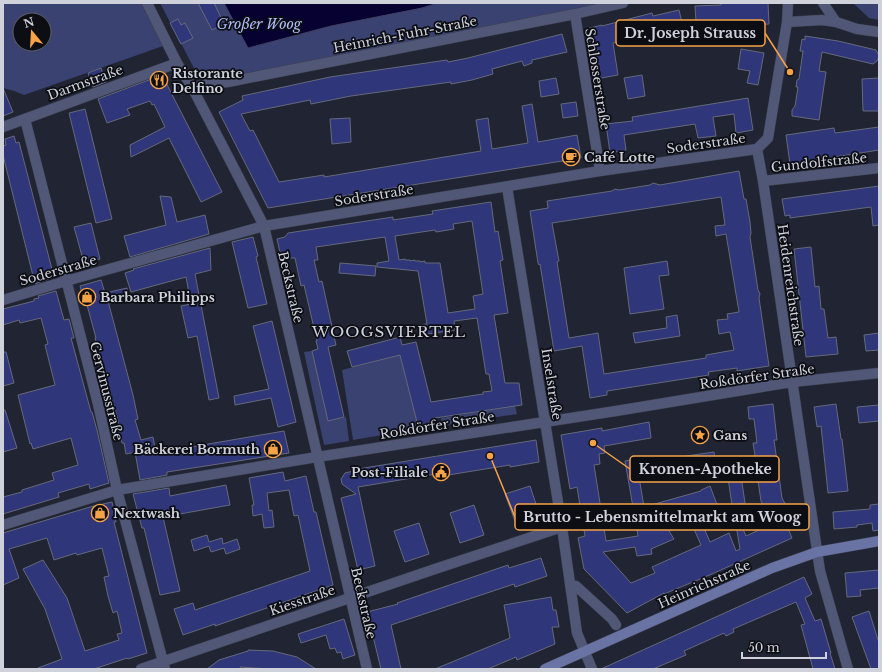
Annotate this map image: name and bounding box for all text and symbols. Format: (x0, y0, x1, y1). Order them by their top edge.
north arrow (12, 12, 52, 52)
street label: Heinrich-Fuhr-Straße (332, 12, 478, 57)
text: N (22, 14, 37, 31)
water label: Großer Woog (216, 15, 303, 33)
callout: Dr. Joseph Strauss (616, 20, 765, 46)
text: Dr. Joseph Strauss (624, 24, 757, 42)
street label: Schlosserstraße (581, 27, 614, 131)
street label: Darmstraße (45, 61, 125, 104)
place label: Ristorante Delfino (172, 65, 243, 97)
restaurant icon: Ristorante Delfino (149, 70, 169, 90)
street label: Soderstraße (665, 130, 747, 157)
cafe icon: Café Lotte (561, 147, 581, 167)
place label: Café Lotte (584, 149, 655, 166)
street label: Gundolfstraße (770, 149, 868, 176)
street label: Soderstraße (333, 181, 415, 210)
street label: Heidenreichstraße (774, 223, 807, 347)
street label: Beckstraße (274, 250, 307, 325)
street label: Soderstraße (17, 251, 99, 290)
shop icon: Barbara Philipps (77, 287, 97, 307)
place label: Barbara Philipps (100, 289, 215, 306)
district label: WOOGSVIERTEL (311, 322, 466, 341)
street label: Gervinusstraße (86, 340, 127, 442)
street label: Inselstraße (537, 347, 566, 421)
street label: Roßdörfer Straße (698, 360, 816, 393)
street label: Roßdörfer Straße (378, 408, 496, 443)
place icon: Gans (690, 425, 710, 445)
place label: Gans (713, 427, 747, 444)
shop icon: Bäckerei Bormuth (263, 439, 283, 459)
place label: Bäckerei Bormuth (134, 441, 261, 458)
callout: Kronen-Apotheke (630, 456, 779, 482)
text: Kronen-Apotheke (638, 460, 772, 478)
public building icon: Post-Filiale (431, 462, 451, 482)
place label: Post-Filiale (351, 464, 428, 481)
shop icon: Nextwash (90, 503, 110, 523)
callout: Brutto - Lebensmittelmarkt am Woog (515, 504, 809, 530)
place label: Nextwash (113, 505, 181, 522)
text: Brutto - Lebensmittelmarkt am Woog (523, 508, 801, 526)
street label: Heinrichstraße (655, 556, 753, 612)
street label: Beckstraße (347, 566, 380, 641)
street label: Kiesstraße (267, 581, 337, 620)
scale bar (742, 634, 826, 660)
text: 50 m (748, 640, 780, 655)

